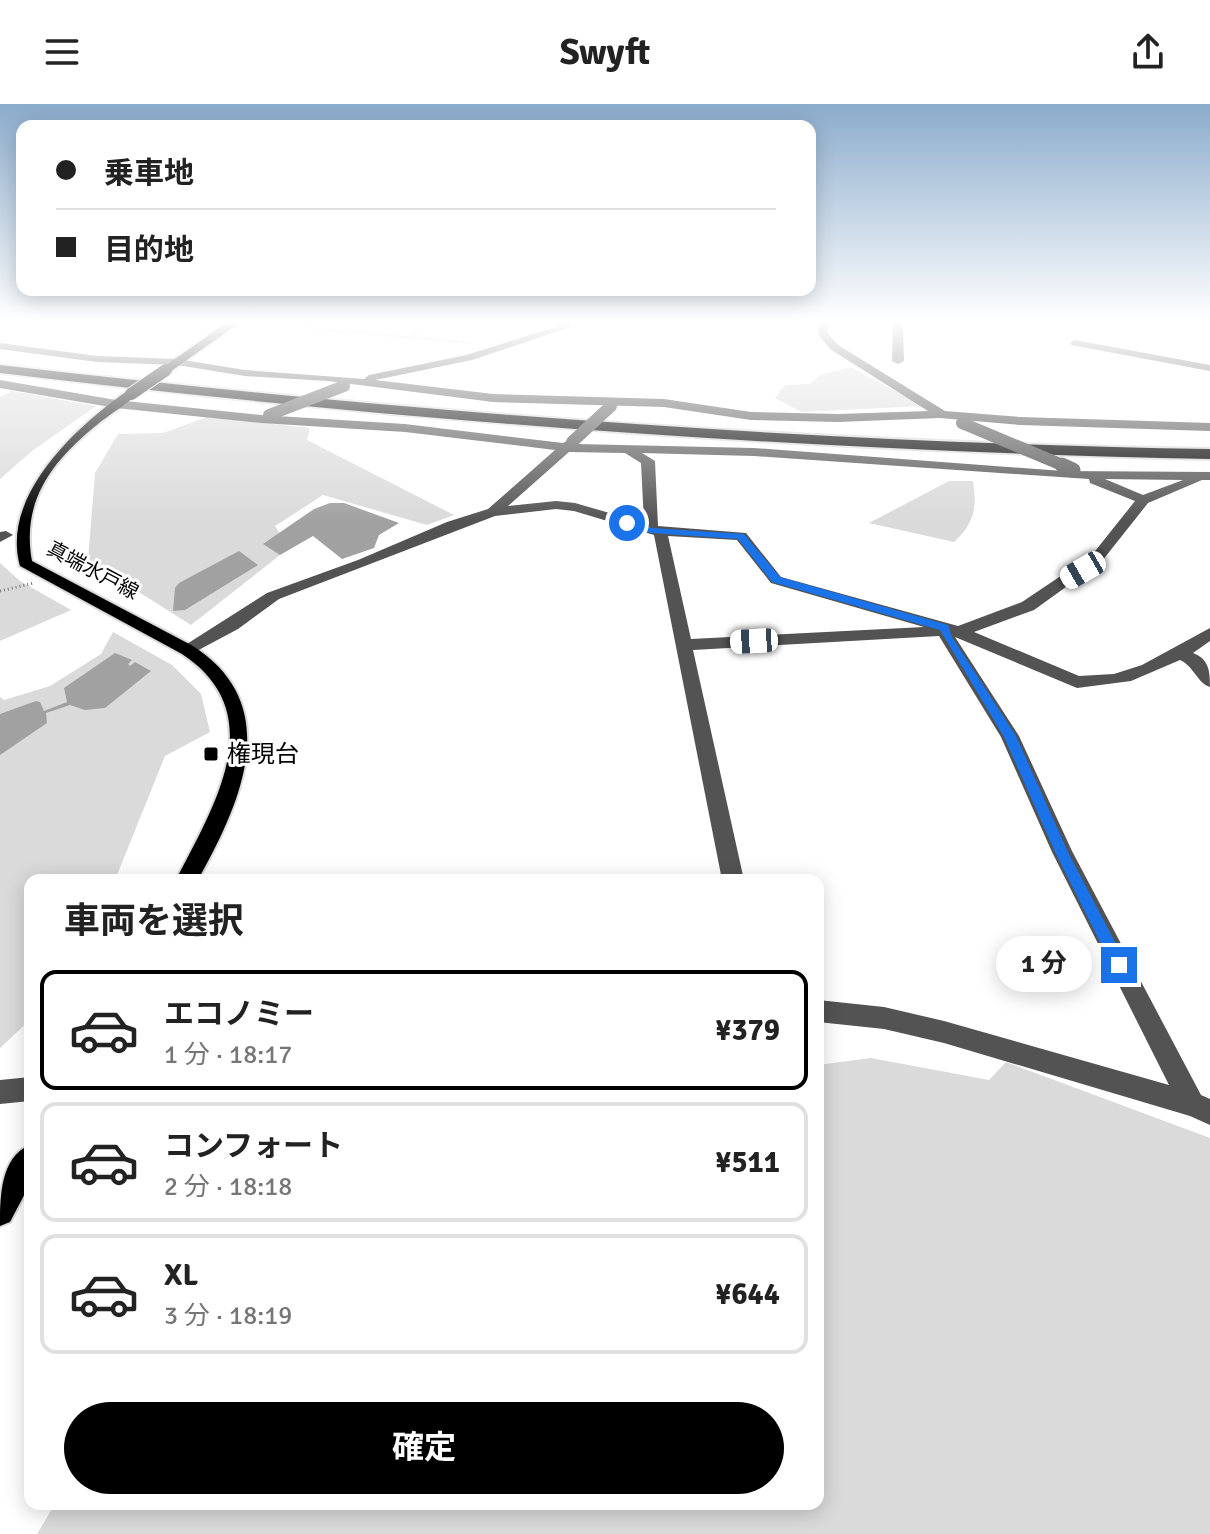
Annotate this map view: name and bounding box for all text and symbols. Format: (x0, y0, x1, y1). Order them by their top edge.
icon: menu (40, 30, 84, 74)
text: Swyft (560, 30, 650, 75)
icon: share (1126, 30, 1170, 74)
text: 乗車地 (104, 155, 194, 192)
text: 目的地 (104, 232, 194, 269)
route start (609, 505, 645, 541)
street label: 真端水戸線 (43, 536, 143, 605)
car (1056, 548, 1110, 592)
car (729, 628, 779, 654)
place label: 権現台 (227, 739, 299, 769)
marker: 権現台 (202, 745, 220, 763)
text: 車両を選択 (64, 899, 244, 944)
callout: 1 分 (995, 937, 1091, 993)
route end (1101, 947, 1137, 983)
text: 1 分 (1021, 948, 1067, 980)
icon: car (68, 994, 140, 1066)
text: エコノミー (164, 996, 314, 1033)
text: ¥379 (715, 1012, 780, 1049)
text: 1 分 · 18:17 (164, 1039, 292, 1071)
icon: car (68, 1126, 140, 1198)
text: コンフォート (164, 1128, 343, 1165)
text: ¥511 (715, 1144, 780, 1181)
text: 2 分 · 18:18 (164, 1171, 292, 1203)
text: XL (164, 1257, 198, 1294)
icon: car (68, 1258, 140, 1330)
text: ¥644 (715, 1276, 780, 1313)
text: 3 分 · 18:19 (164, 1300, 292, 1332)
button: 確定 (64, 1402, 784, 1494)

